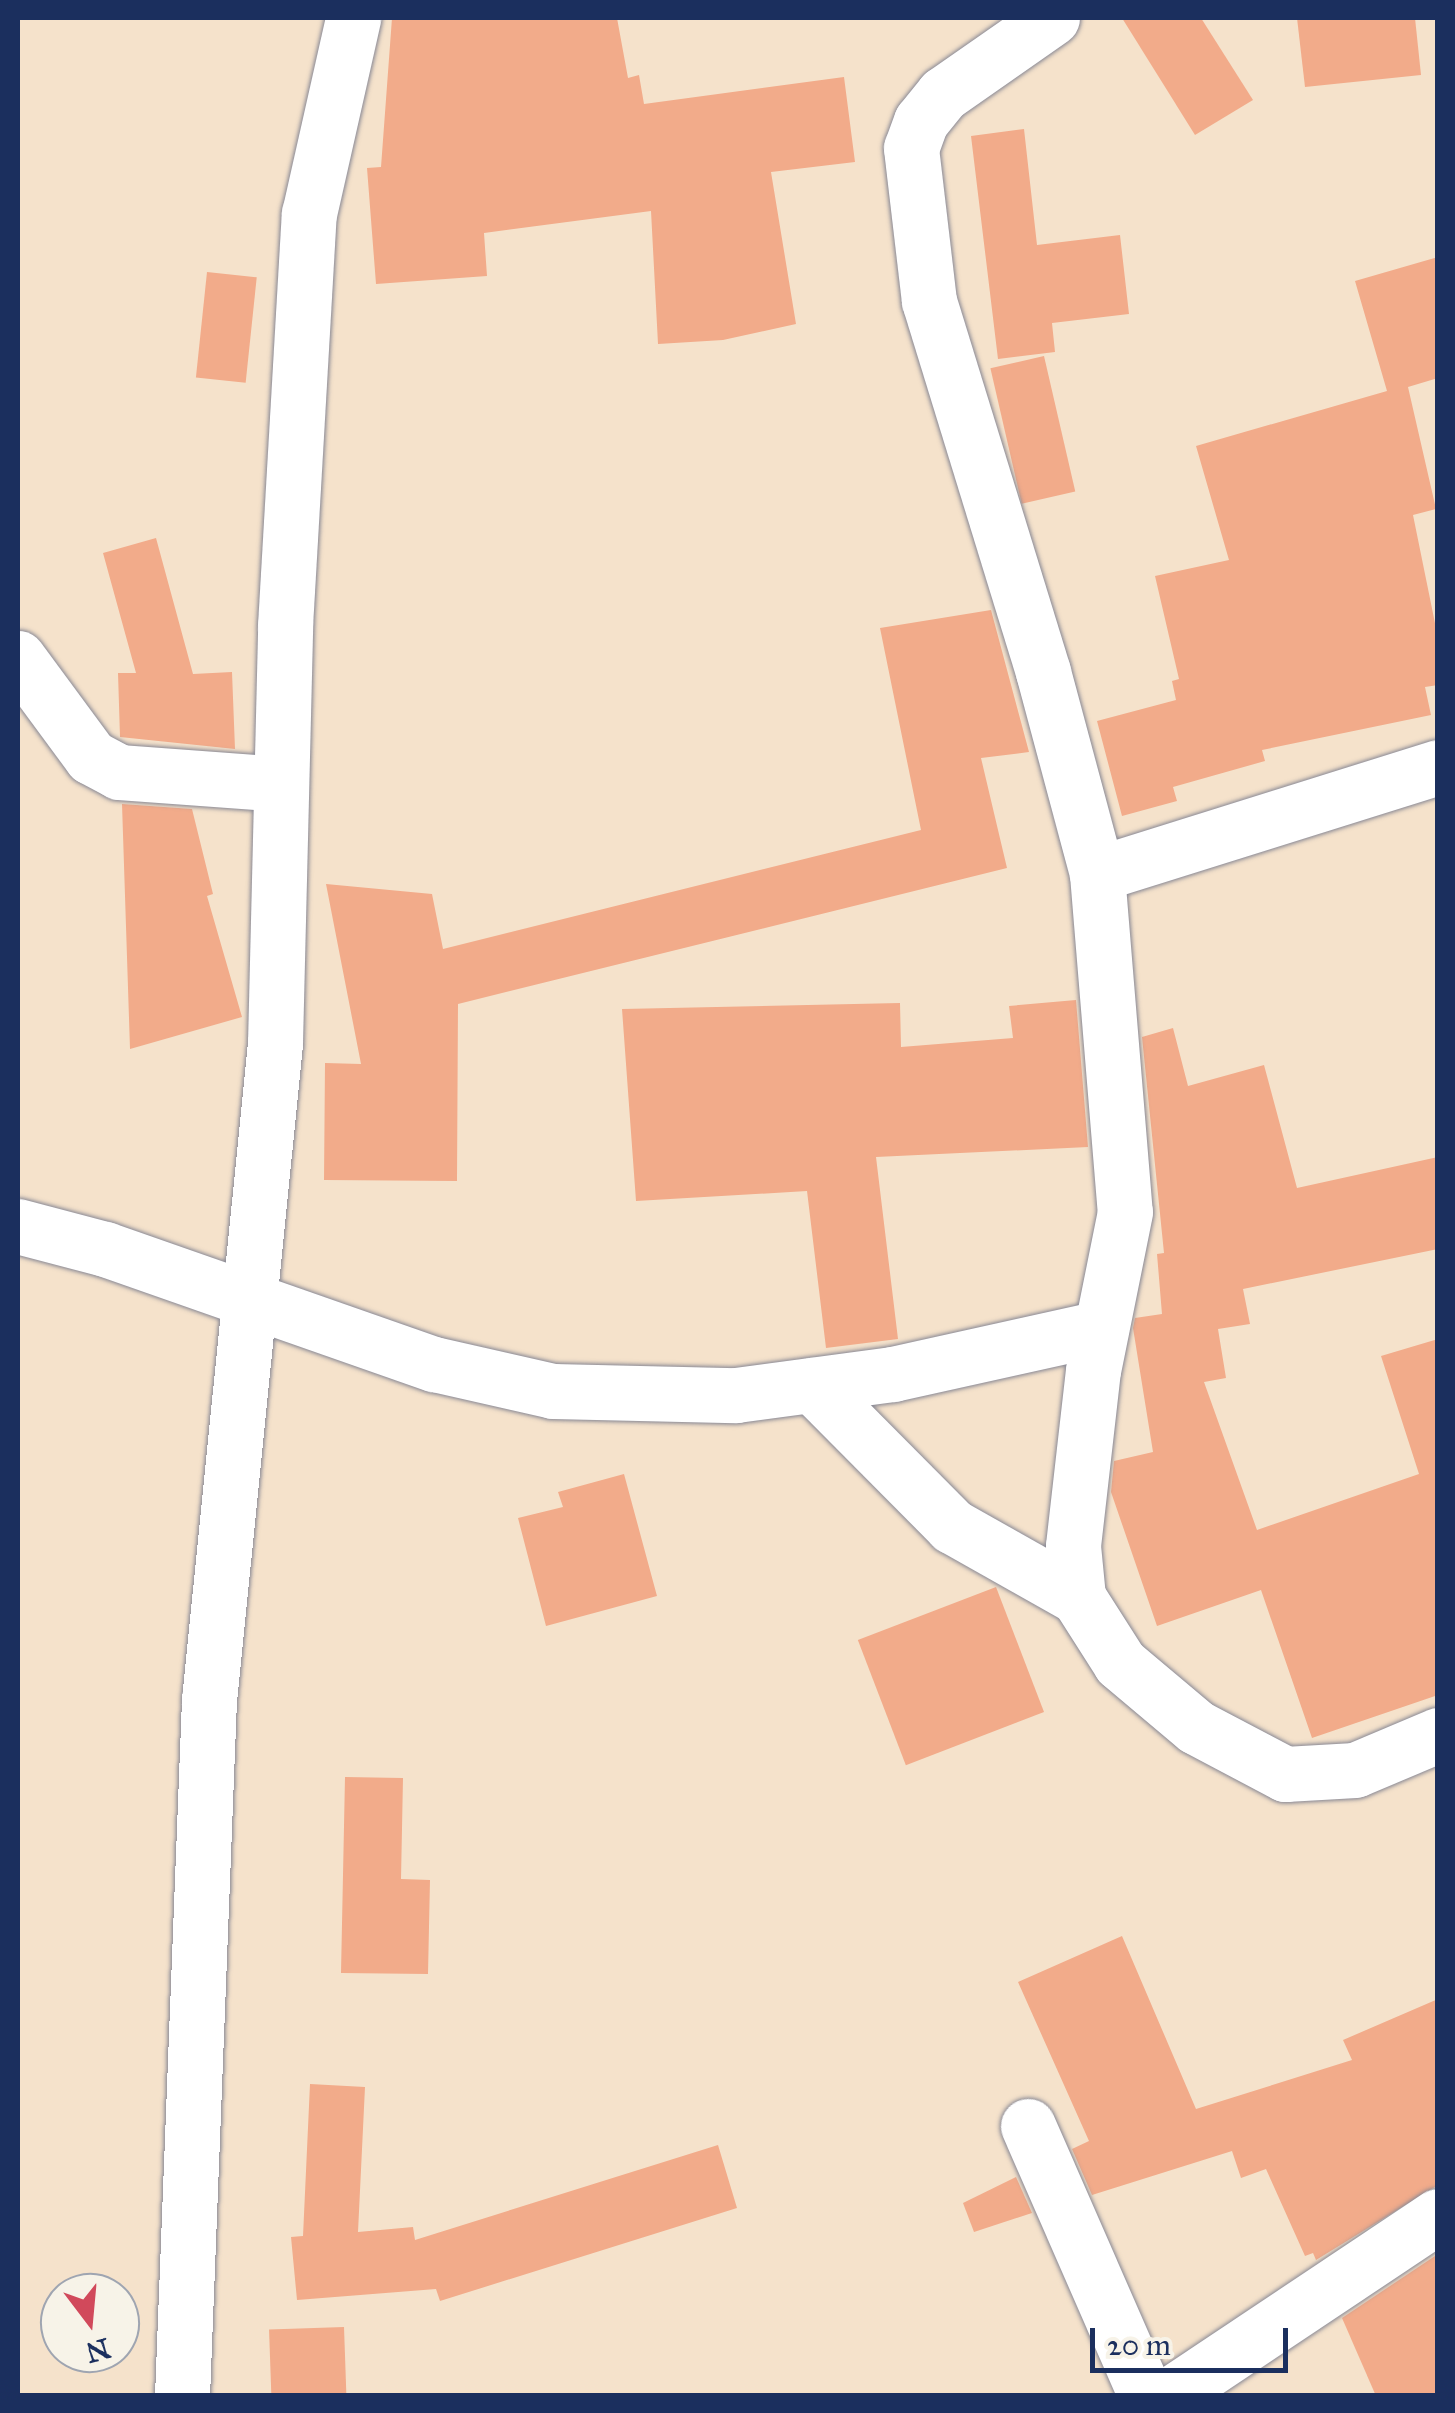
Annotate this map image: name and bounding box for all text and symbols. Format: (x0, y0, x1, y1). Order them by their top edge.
north arrow (40, 2273, 140, 2373)
scale bar (1095, 2308, 1292, 2370)
text: 20 m (1107, 2327, 1171, 2363)
text: N (82, 2330, 114, 2370)

